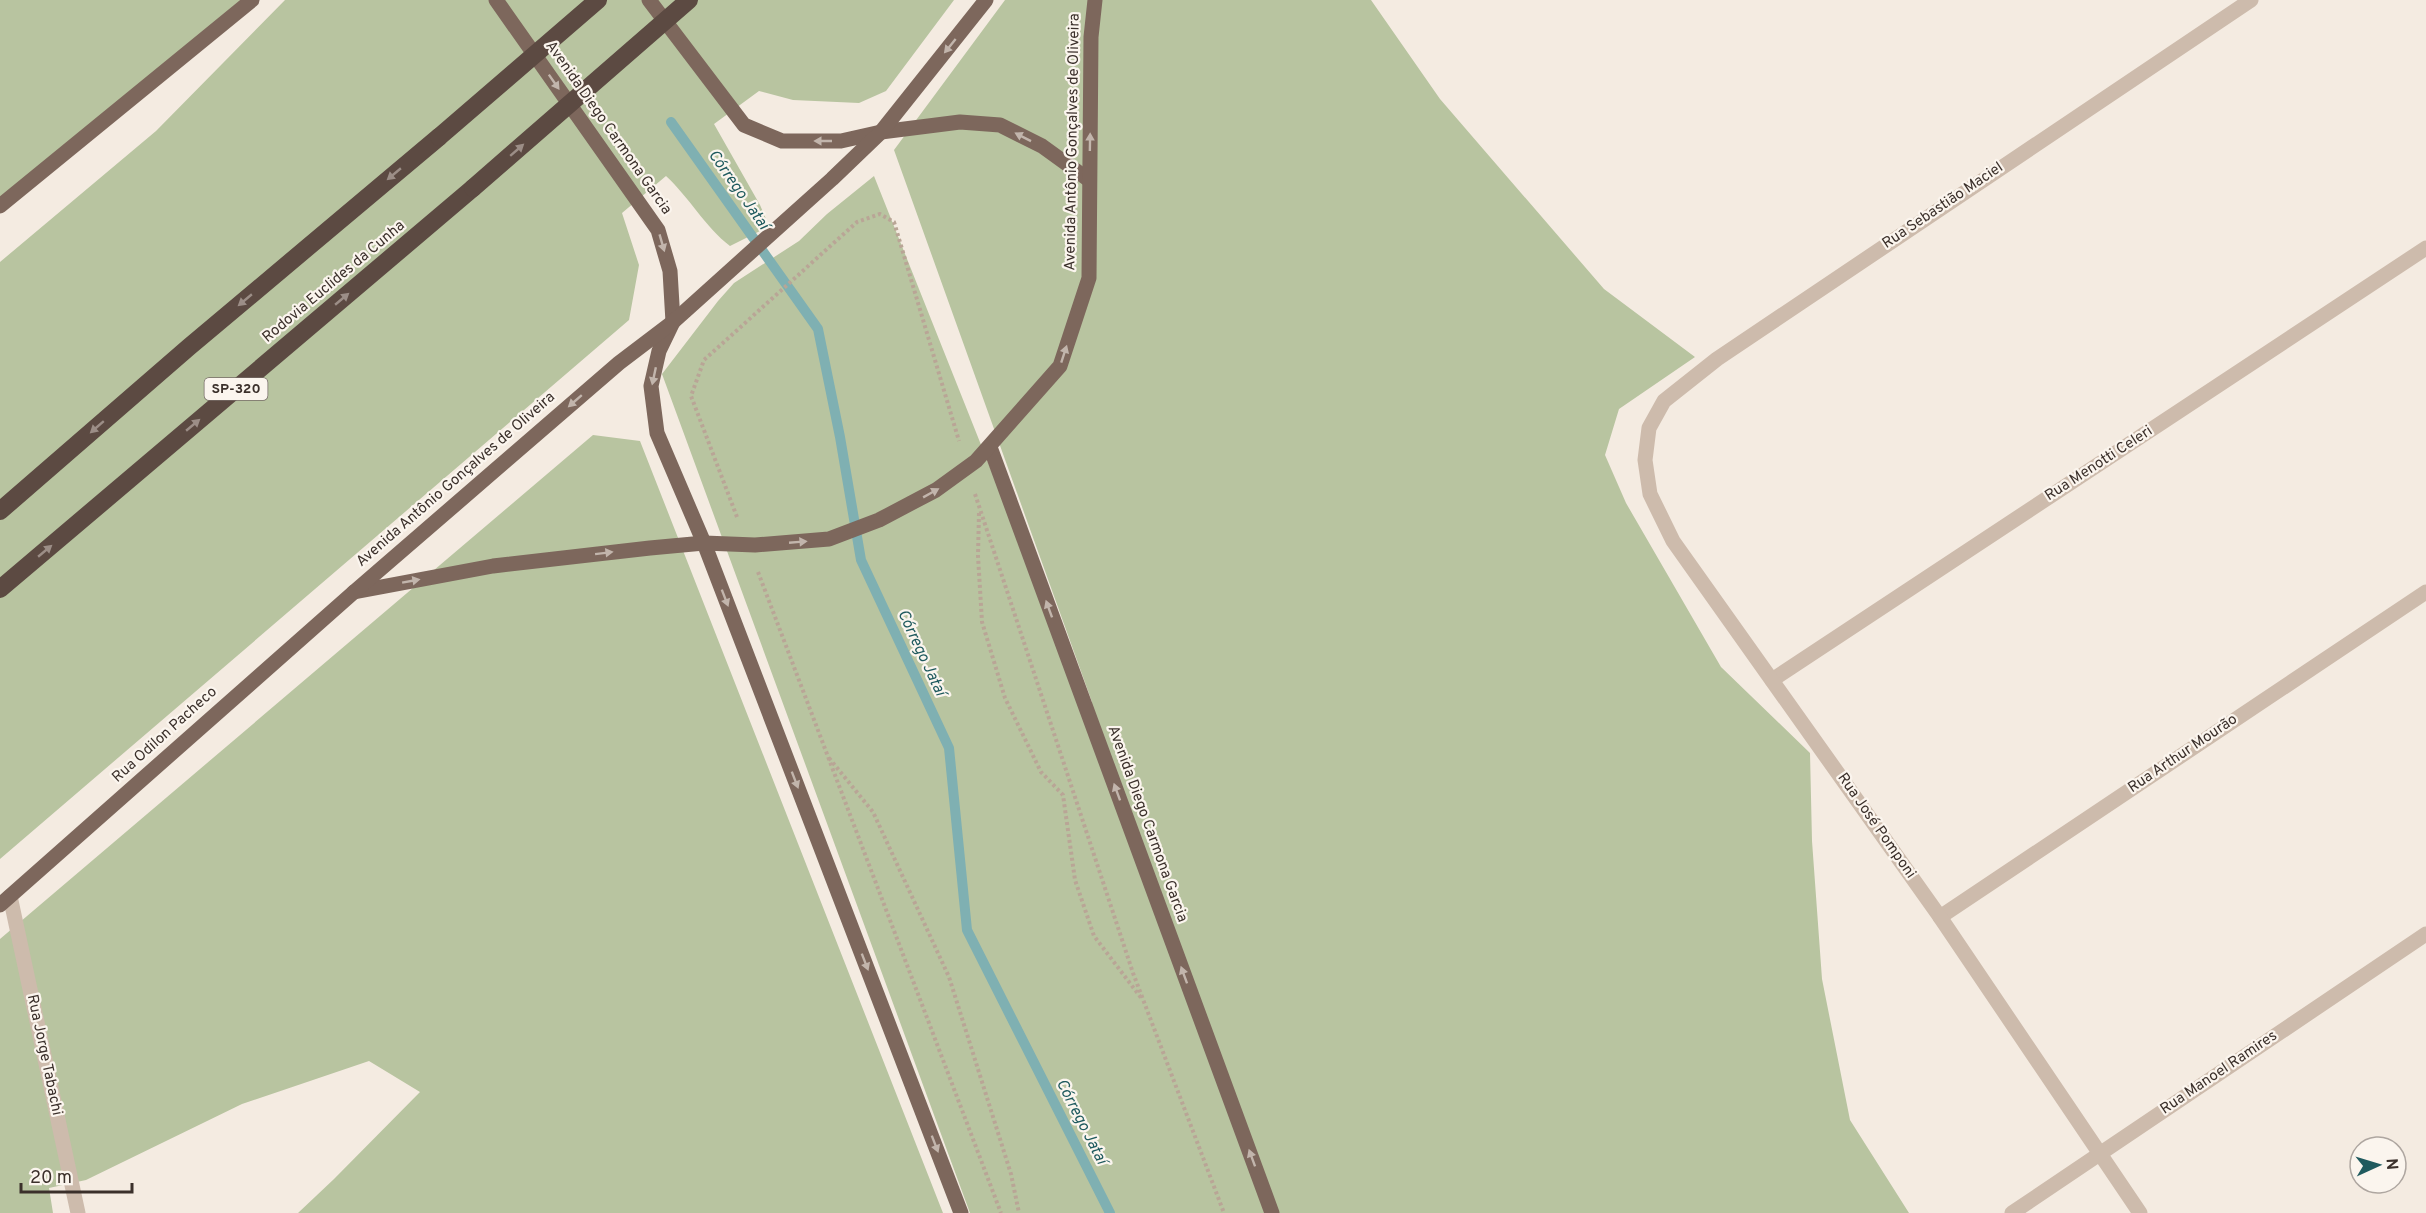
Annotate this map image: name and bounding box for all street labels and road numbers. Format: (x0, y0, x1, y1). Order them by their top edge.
street label: Avenida Antônio Gonçalves de Oliveira (1061, 13, 1085, 271)
street label: Avenida Diego Carmona Garcia (541, 37, 675, 219)
street label: Rua Sebastião Maciel (1879, 158, 2007, 254)
street label: Rodovia Euclides da Cunha (259, 217, 409, 347)
road number: SP-320 (204, 378, 268, 400)
street label: Avenida Antônio Gonçalves de Oliveira (353, 388, 559, 572)
street label: Rua Menotti Celeri (2042, 422, 2156, 506)
street label: Rua Odilon Pacheco (109, 683, 221, 787)
street label: Rua Arthur Mourão (2125, 710, 2241, 798)
street label: Avenida Diego Carmona Garcia (1103, 723, 1191, 925)
street label: Rua José Pomponi (1832, 770, 1920, 882)
street label: Rua Jorge Tabachi (22, 993, 66, 1117)
street label: Rua Manoel Ramires (2157, 1027, 2281, 1119)

